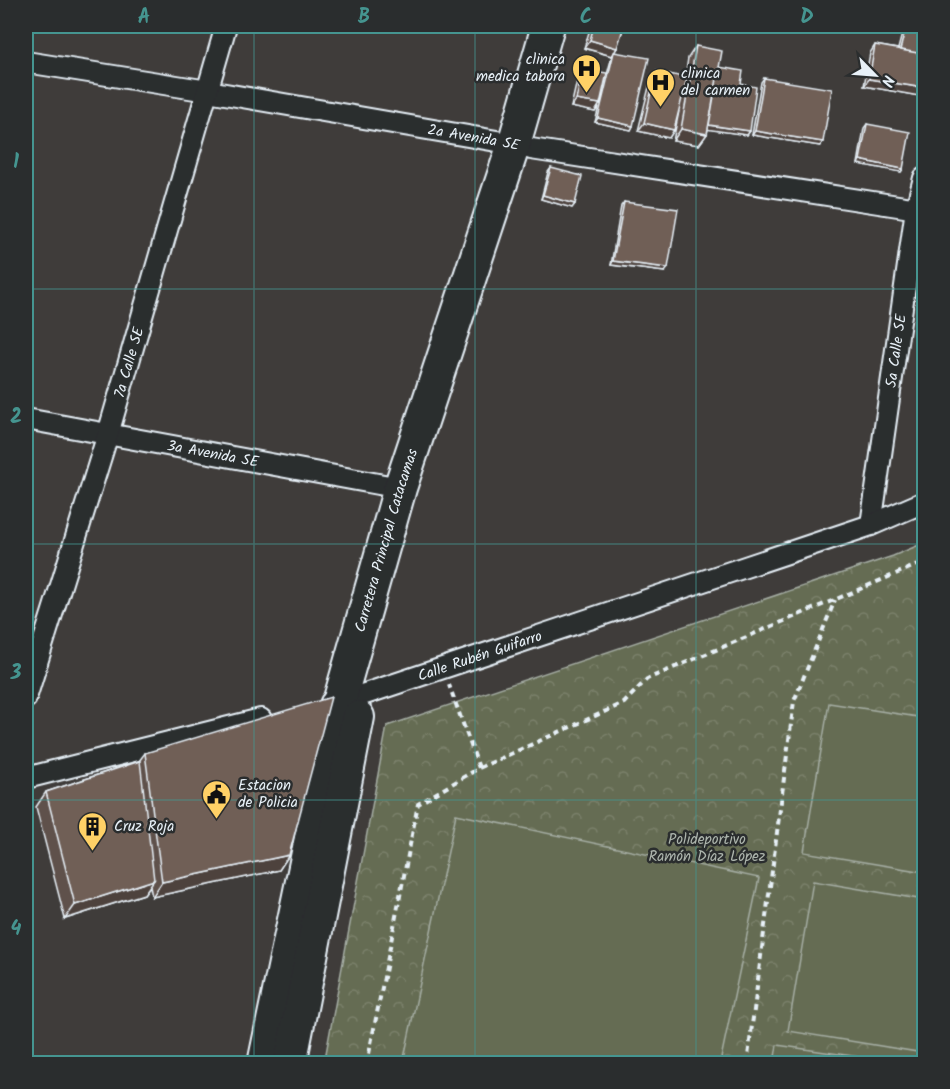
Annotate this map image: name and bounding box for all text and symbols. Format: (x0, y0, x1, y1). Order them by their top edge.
text: A (138, 2, 150, 34)
text: B (358, 2, 370, 34)
text: C (580, 2, 592, 34)
text: D (800, 2, 814, 34)
north arrow (845, 45, 905, 105)
place label: clinica medica tabora (476, 48, 565, 89)
hospital icon: clinica medica tabora (570, 52, 602, 94)
place label: clinica del carmen (681, 62, 750, 103)
hospital icon: clinica del carmen (644, 66, 676, 108)
text: N (874, 71, 901, 91)
street label: 2a Avenida SE (426, 118, 524, 158)
text: 1 (13, 147, 19, 179)
street label: 5a Calle SE (880, 311, 914, 389)
street label: 7a Calle SE (108, 323, 152, 401)
text: 2 (10, 402, 22, 434)
street label: 3a Avenida SE (165, 434, 262, 475)
street label: Carretera Principal Catacamas (349, 445, 425, 635)
street label: Calle Rubén Guifarro (415, 625, 546, 689)
text: 3 (10, 658, 22, 690)
place label: Estacion de Policia (238, 774, 298, 815)
public building icon: Estacion de Policia (201, 778, 233, 820)
building icon: Cruz Roja (77, 810, 109, 852)
place label: Cruz Roja (114, 815, 174, 839)
park label: Polideportivo Ramón Díaz López (649, 828, 766, 869)
text: 4 (11, 914, 22, 946)

